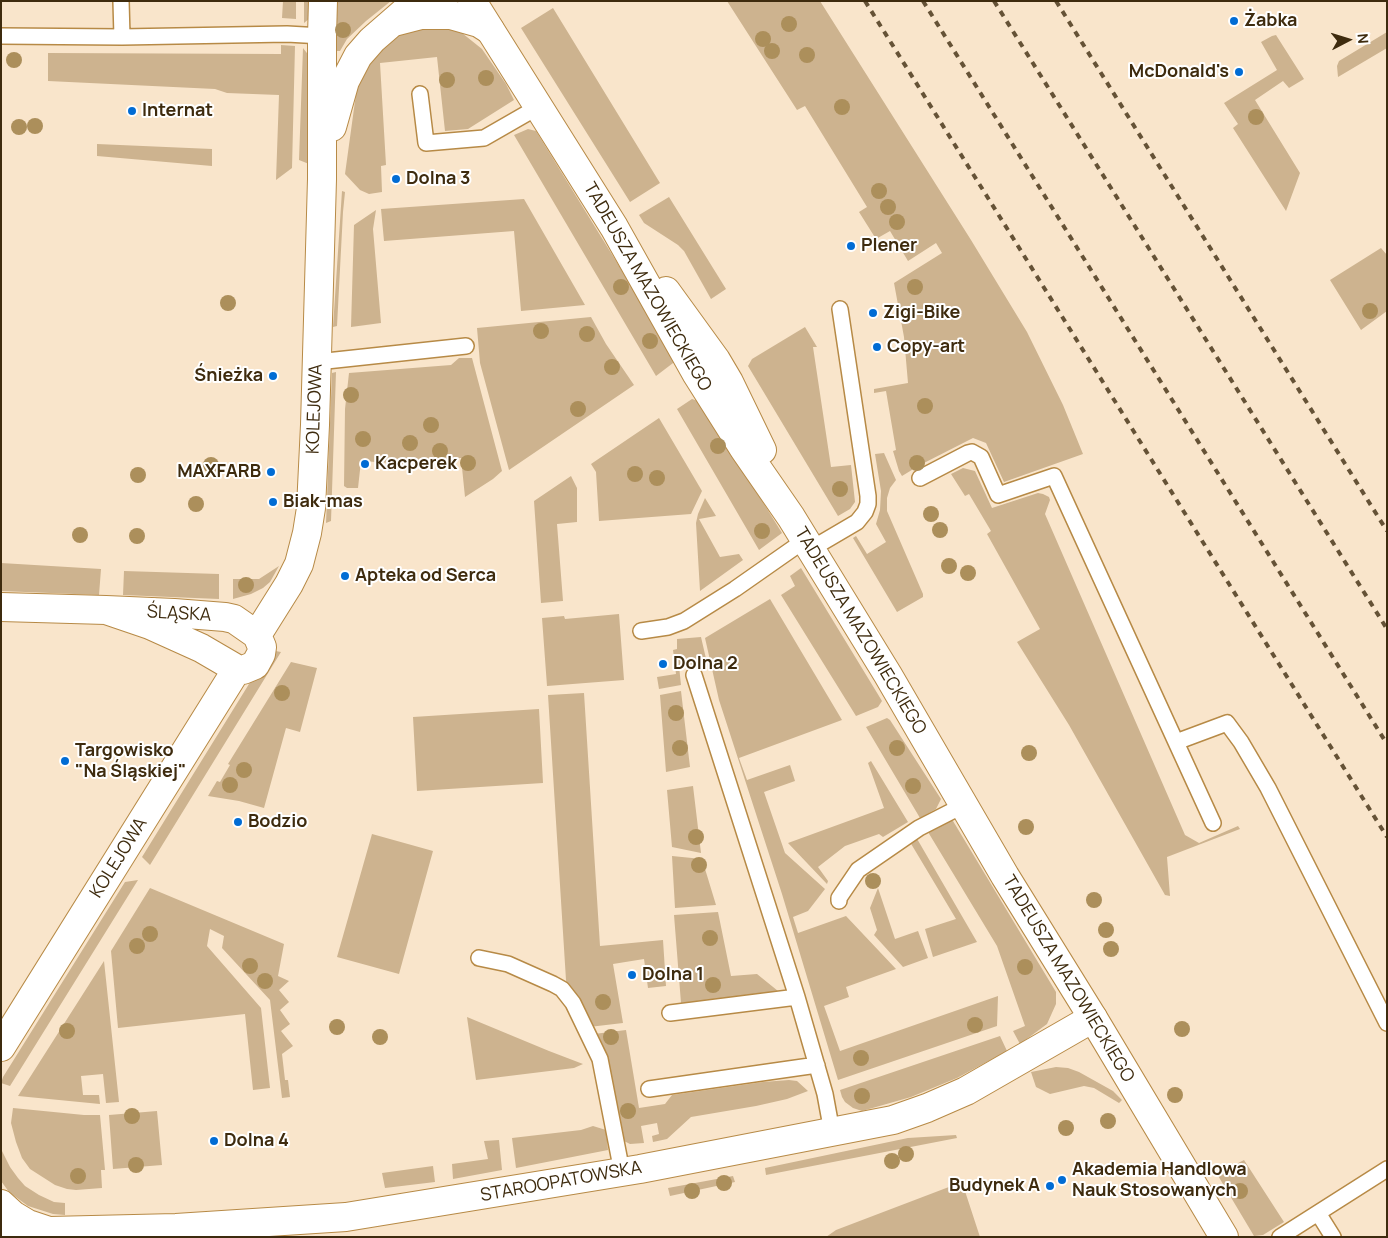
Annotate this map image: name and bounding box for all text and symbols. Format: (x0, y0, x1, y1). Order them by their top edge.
place label: Żabka (1244, 10, 1297, 32)
marker: Żabka (1228, 15, 1240, 27)
north arrow (1323, 15, 1373, 65)
text: N (1354, 33, 1373, 44)
place label: McDonald's (1129, 61, 1229, 83)
marker: McDonald's (1233, 66, 1245, 78)
place label: Internat (142, 100, 213, 122)
marker: Internat (126, 105, 138, 117)
place label: Dolna 3 (406, 168, 470, 190)
marker: Dolna 3 (390, 173, 402, 185)
street label: TADEUSZA MAZOWIECKIEGO (578, 179, 716, 395)
place label: Plener (861, 235, 917, 257)
marker: Plener (845, 240, 857, 252)
place label: Zigi-Bike (883, 302, 960, 324)
marker: Zigi-Bike (867, 307, 879, 319)
place label: Copy-art (887, 336, 965, 358)
marker: Copy-art (871, 341, 883, 353)
street label: KOLEJOWA (303, 363, 327, 455)
place label: Śnieżka (194, 365, 263, 387)
marker: Śnieżka (267, 370, 279, 382)
place label: Kacperek (375, 453, 457, 475)
marker: Kacperek (359, 458, 371, 470)
place label: MAXFARB (177, 461, 261, 483)
marker: MAXFARB (265, 466, 277, 478)
place label: Biak-mas (283, 491, 363, 513)
marker: Biak-mas (267, 496, 279, 508)
street label: TADEUSZA MAZOWIECKIEGO (790, 524, 930, 738)
place label: Apteka od Serca (355, 565, 496, 587)
marker: Apteka od Serca (339, 570, 351, 582)
street label: ŚLĄSKA (146, 602, 212, 626)
place label: Dolna 2 (673, 653, 738, 675)
marker: Dolna 2 (657, 658, 669, 670)
place label: Targowisko "Na Śląskiej" (75, 740, 186, 782)
marker: Targowisko "Na Śląskiej" (59, 755, 71, 767)
place label: Bodzio (248, 811, 307, 833)
street label: KOLEJOWA (86, 814, 152, 902)
marker: Bodzio (232, 816, 244, 828)
street label: TADEUSZA MAZOWIECKIEGO (998, 872, 1138, 1086)
place label: Dolna 1 (642, 964, 704, 986)
marker: Dolna 1 (626, 969, 638, 981)
place label: Dolna 4 (224, 1130, 289, 1152)
marker: Dolna 4 (208, 1135, 220, 1147)
street label: STAROOPATOWSKA (479, 1157, 643, 1207)
place label: Akademia Handlowa Nauk Stosowanych (1072, 1159, 1247, 1202)
marker: Akademia Handlowa Nauk Stosowanych (1056, 1174, 1068, 1186)
place label: Budynek A (949, 1175, 1040, 1197)
marker: Budynek A (1044, 1180, 1056, 1192)

